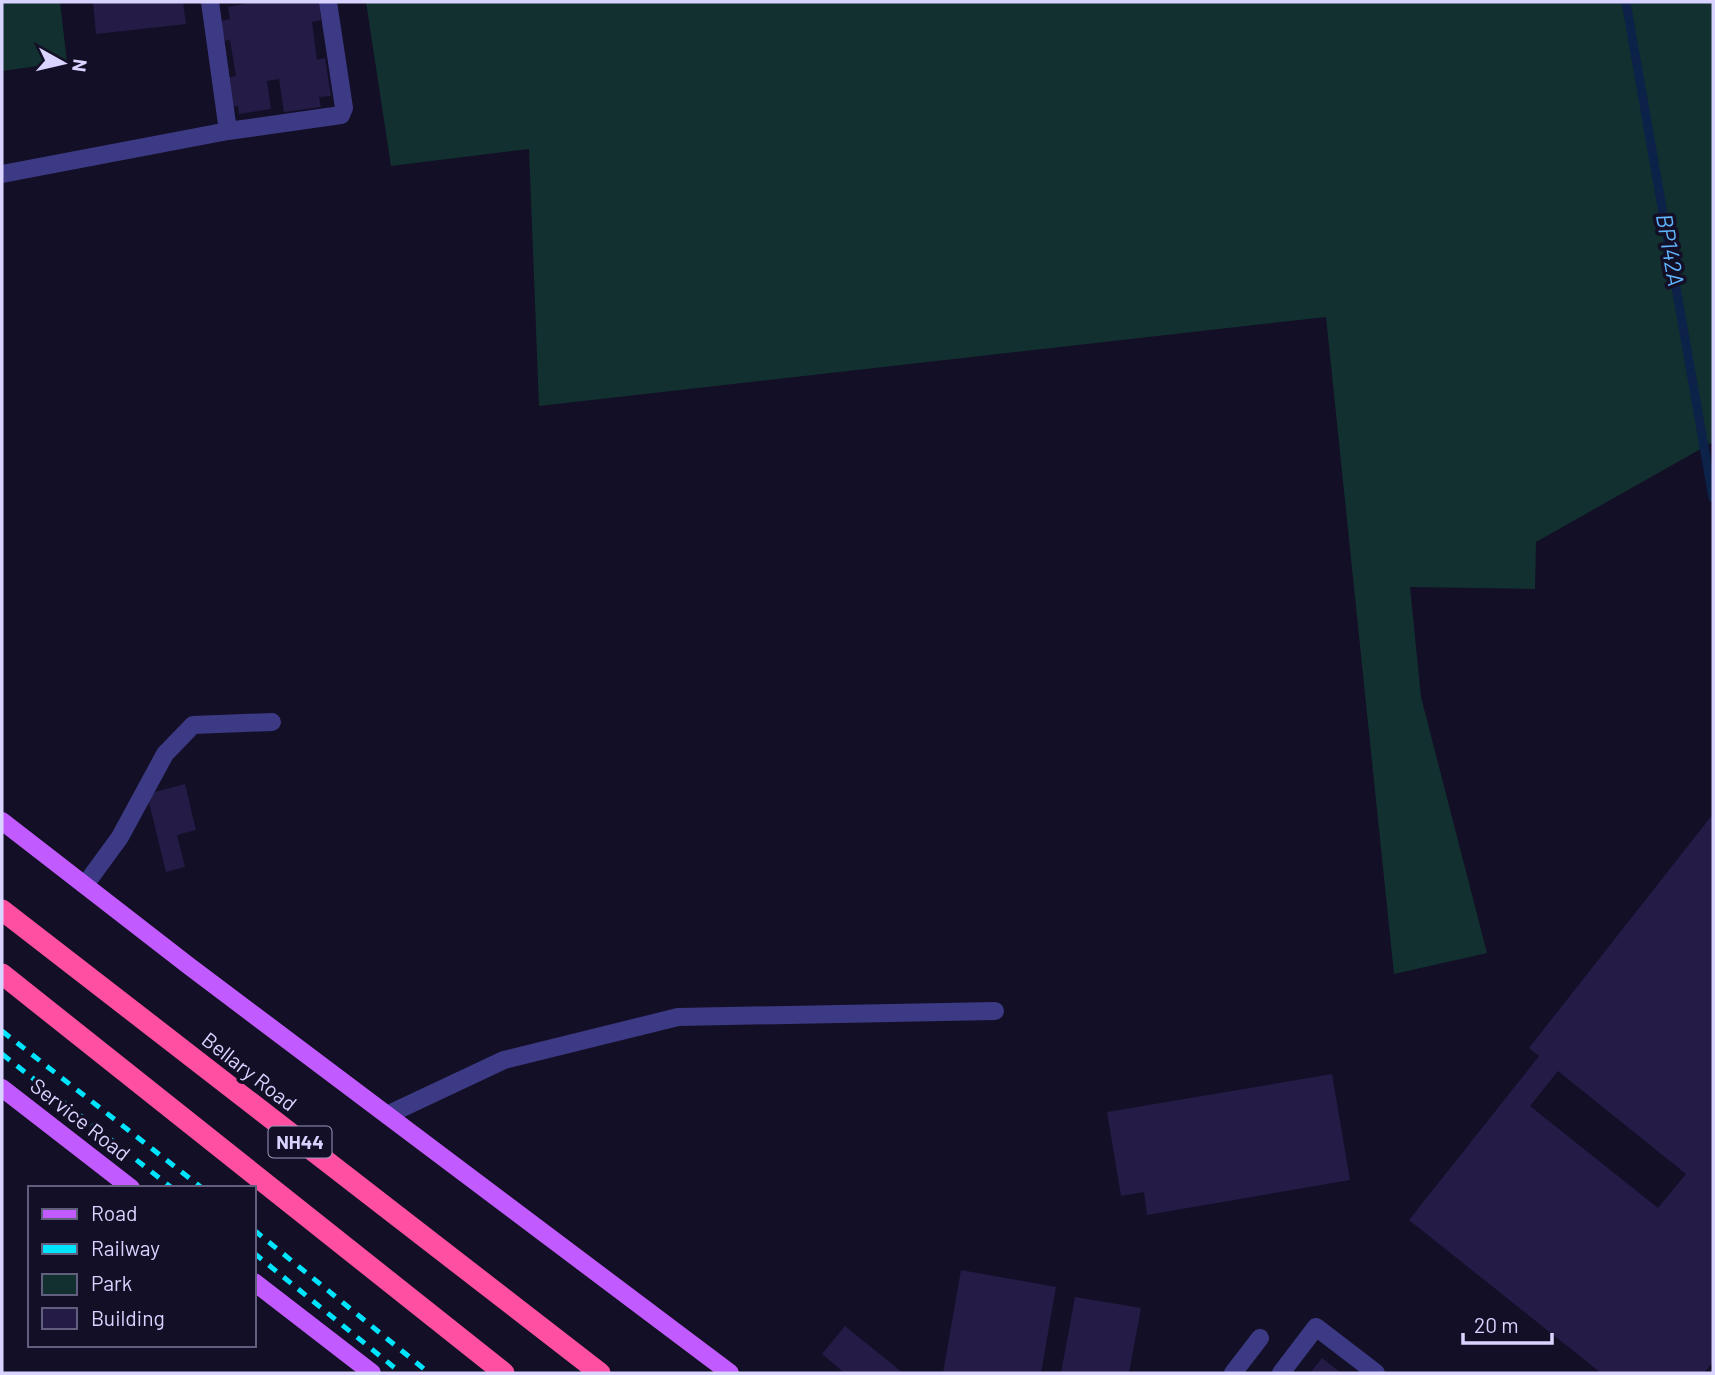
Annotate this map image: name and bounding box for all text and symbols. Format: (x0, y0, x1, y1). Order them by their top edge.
north arrow (28, 28, 98, 98)
text: N (68, 58, 93, 73)
water label: BP142A (1651, 212, 1691, 288)
street label: Bellary Road (198, 1026, 302, 1116)
street label: Service Road (26, 1072, 136, 1166)
road number: NH44 (268, 1126, 332, 1158)
legend (28, 1186, 256, 1347)
text: Road (91, 1200, 137, 1225)
text: Railway (91, 1235, 160, 1260)
text: Park (91, 1270, 132, 1295)
scale bar (1463, 1302, 1552, 1346)
text: Building (91, 1305, 165, 1330)
text: 20 m (1474, 1312, 1519, 1337)

